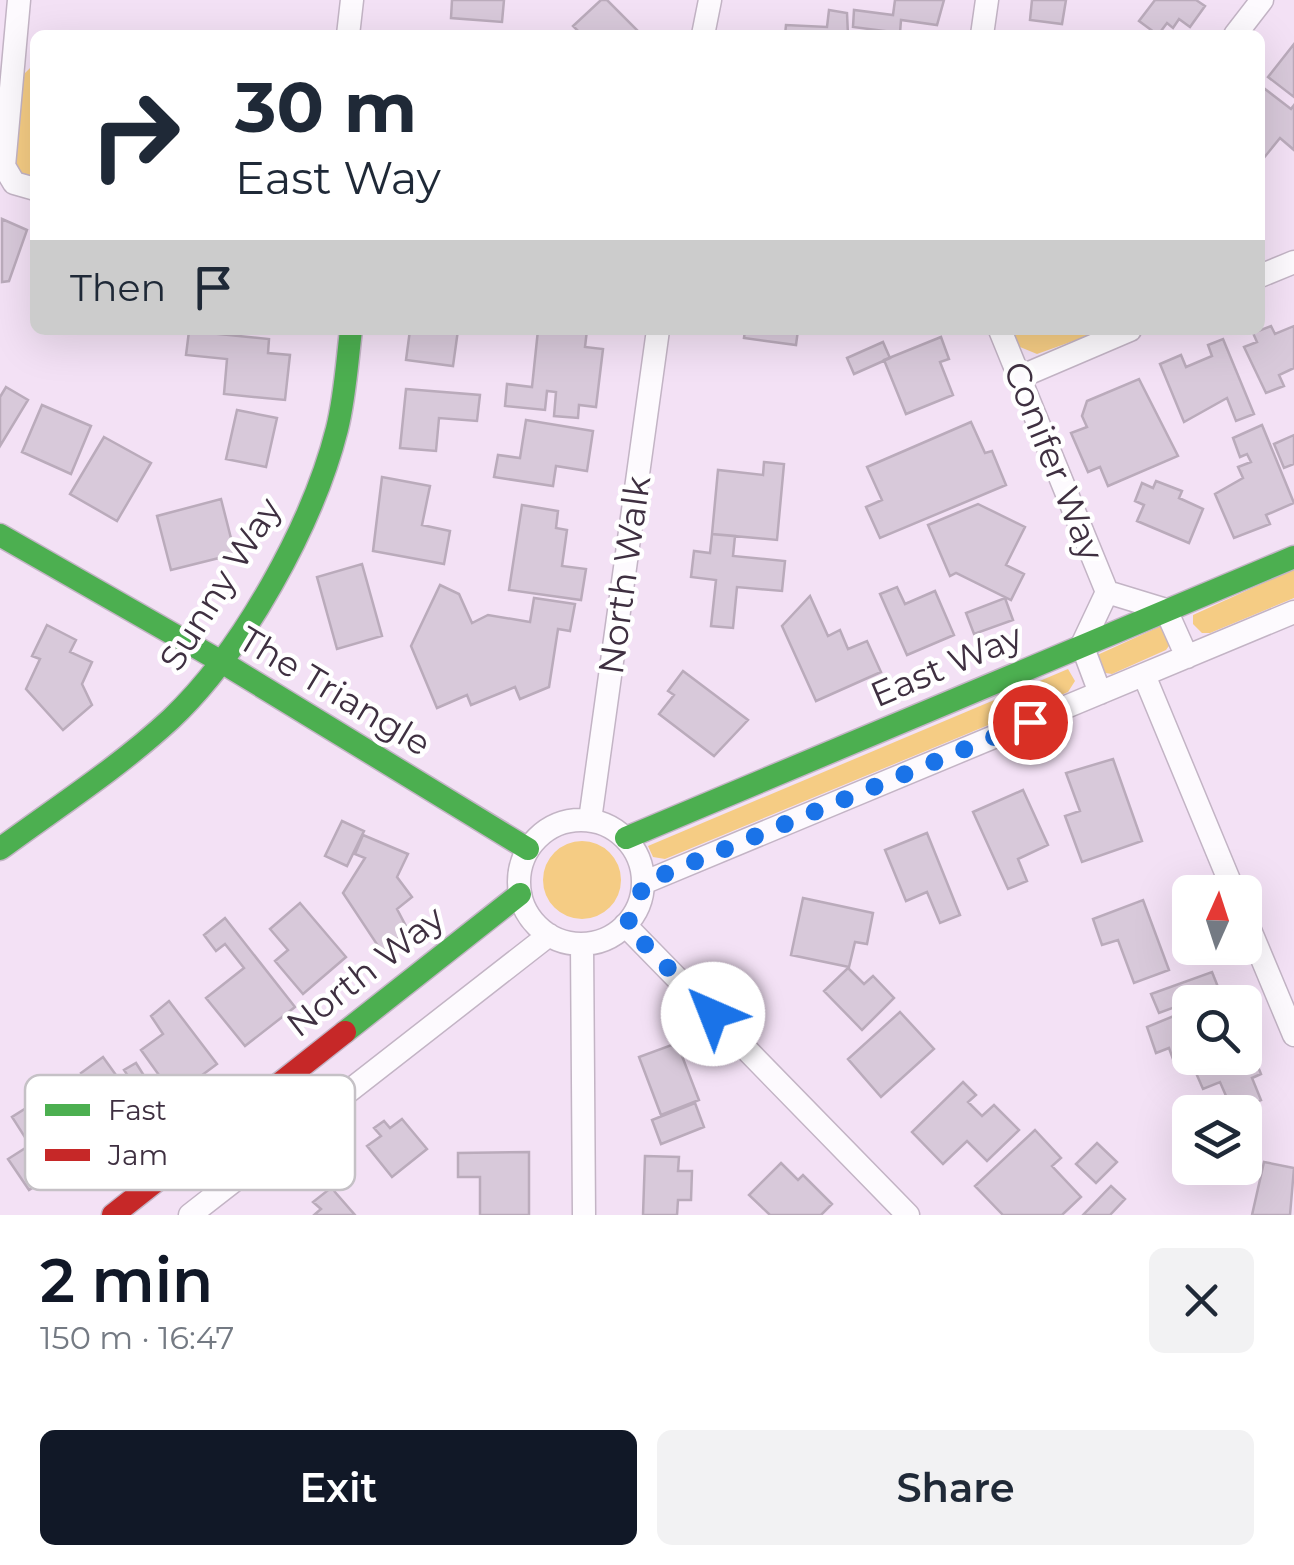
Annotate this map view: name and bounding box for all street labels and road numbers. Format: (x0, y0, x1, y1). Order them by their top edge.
street label: Conifer Way (995, 355, 1113, 567)
street label: North Walk (589, 473, 659, 677)
street label: Sunny Way (150, 490, 290, 678)
street label: East Way (864, 614, 1028, 716)
street label: The Triangle (231, 617, 439, 765)
street label: North Way (278, 896, 452, 1046)

